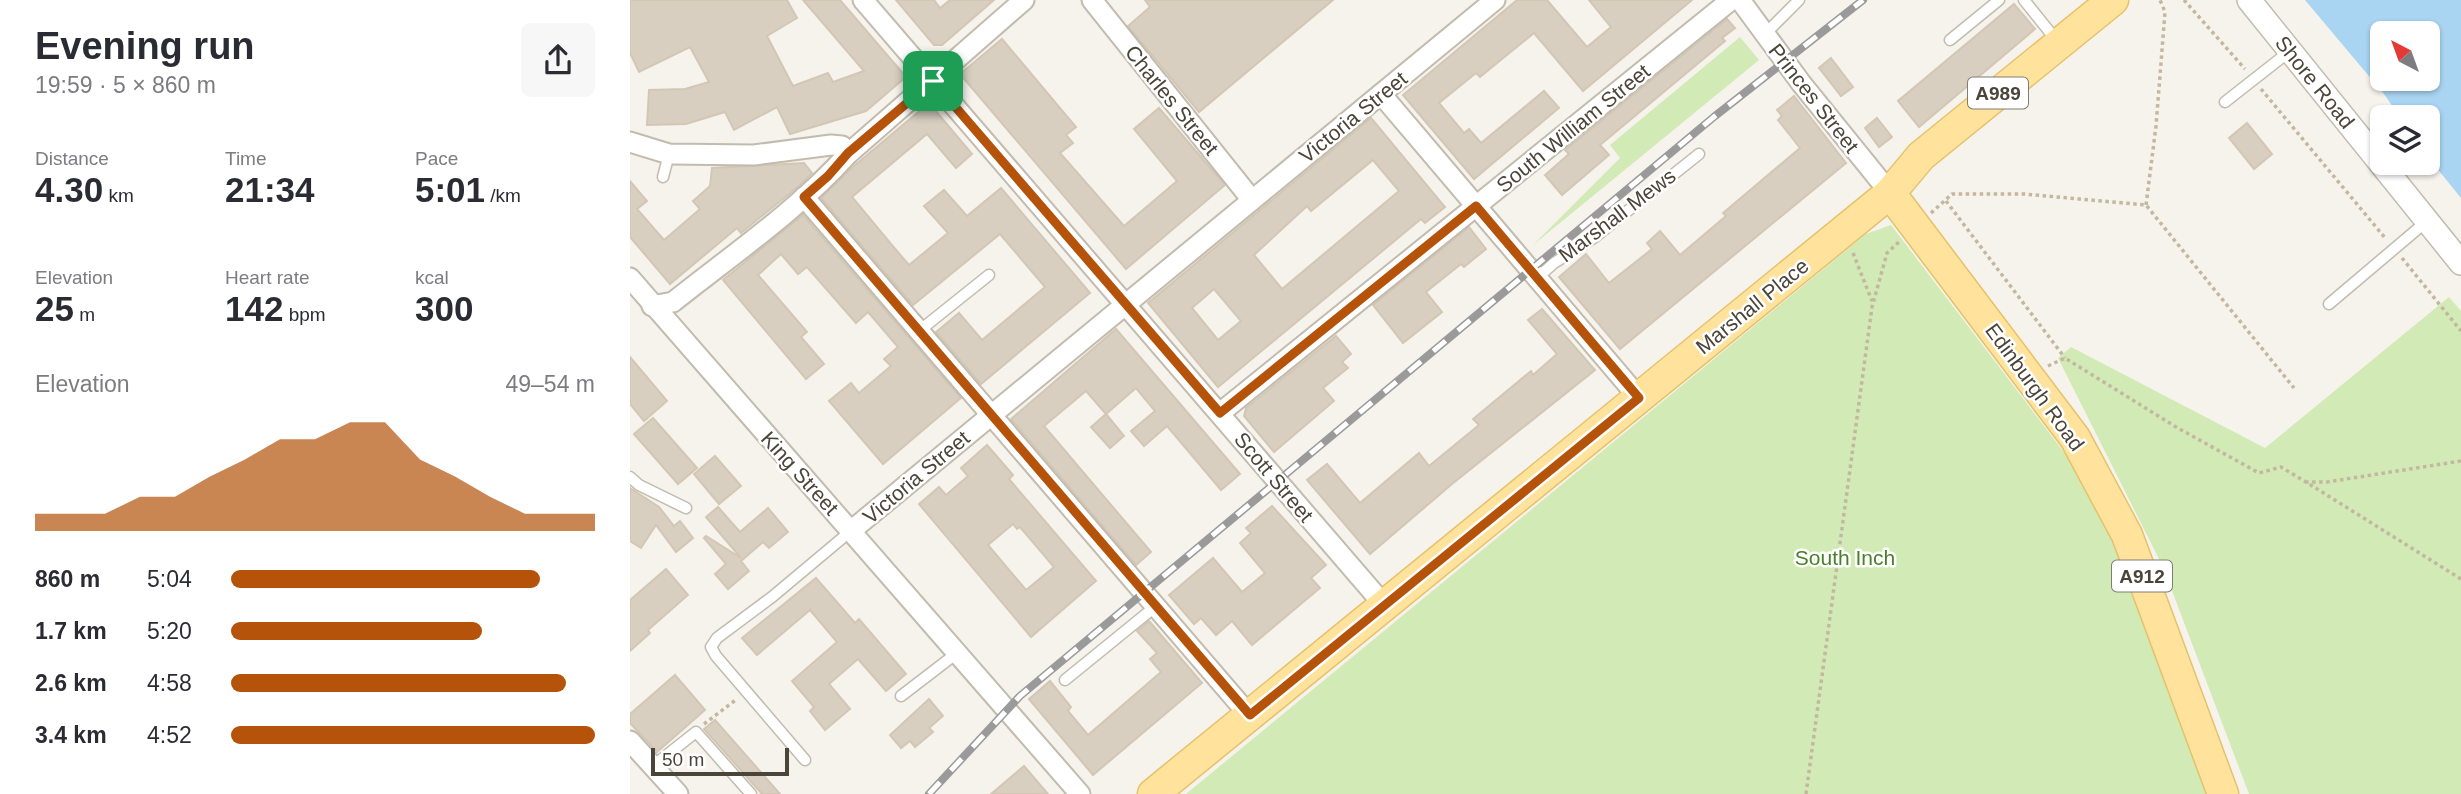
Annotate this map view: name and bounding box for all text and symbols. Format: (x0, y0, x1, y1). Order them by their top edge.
north arrow (2370, 21, 2440, 91)
map controls (2370, 21, 2440, 175)
button: share (521, 23, 595, 97)
text: Evening run (35, 25, 255, 67)
street label: Shore Road (2271, 31, 2359, 133)
street label: Princes Street (1764, 39, 1864, 157)
street label: Charles Street (1121, 41, 1223, 160)
pin (903, 51, 963, 111)
street label: South William Street (1492, 59, 1654, 197)
icon: arrive (914, 62, 952, 100)
street label: Victoria Street (1295, 67, 1411, 167)
text: 19:59 · 5 × 860 m (35, 72, 216, 98)
road number: A989 (1968, 78, 2028, 108)
button: layers (2370, 105, 2440, 175)
text: Distance (35, 148, 109, 169)
text: Time (225, 148, 267, 169)
text: Pace (415, 148, 458, 169)
street label: Marshall Mews (1554, 164, 1680, 266)
text: 4.30 (35, 170, 103, 209)
text: 21:34 (225, 170, 315, 209)
text: 5:01 (415, 170, 485, 209)
text: km (103, 185, 134, 206)
text: /km (485, 185, 521, 206)
street label: Marshall Place (1691, 254, 1813, 358)
text: Elevation (35, 267, 113, 288)
text: Heart rate (225, 267, 309, 288)
text: kcal (415, 267, 449, 288)
text: 25 (35, 289, 74, 328)
text: 142 (225, 289, 283, 328)
text: 300 (415, 289, 473, 328)
text: m (74, 304, 95, 325)
text: bpm (283, 304, 326, 325)
street label: Edinburgh Road (1981, 319, 2089, 455)
text: Elevation (35, 371, 130, 397)
text: 49–54 m (505, 371, 595, 397)
street label: Victoria Street (858, 426, 974, 528)
street label: King Street (757, 427, 843, 519)
street label: Scott Street (1230, 428, 1318, 527)
park label: South Inch (1795, 546, 1895, 569)
road number: A912 (2112, 561, 2172, 592)
text: 860 m (35, 566, 100, 592)
text: 5:04 (147, 566, 192, 592)
text: 1.7 km (35, 618, 107, 644)
text: 5:20 (147, 618, 192, 644)
text: 2.6 km (35, 670, 107, 696)
text: 4:58 (147, 670, 192, 696)
text: 3.4 km (35, 722, 107, 748)
text: 4:52 (147, 722, 192, 748)
scale bar (651, 745, 789, 777)
text: 50 m (662, 749, 704, 770)

